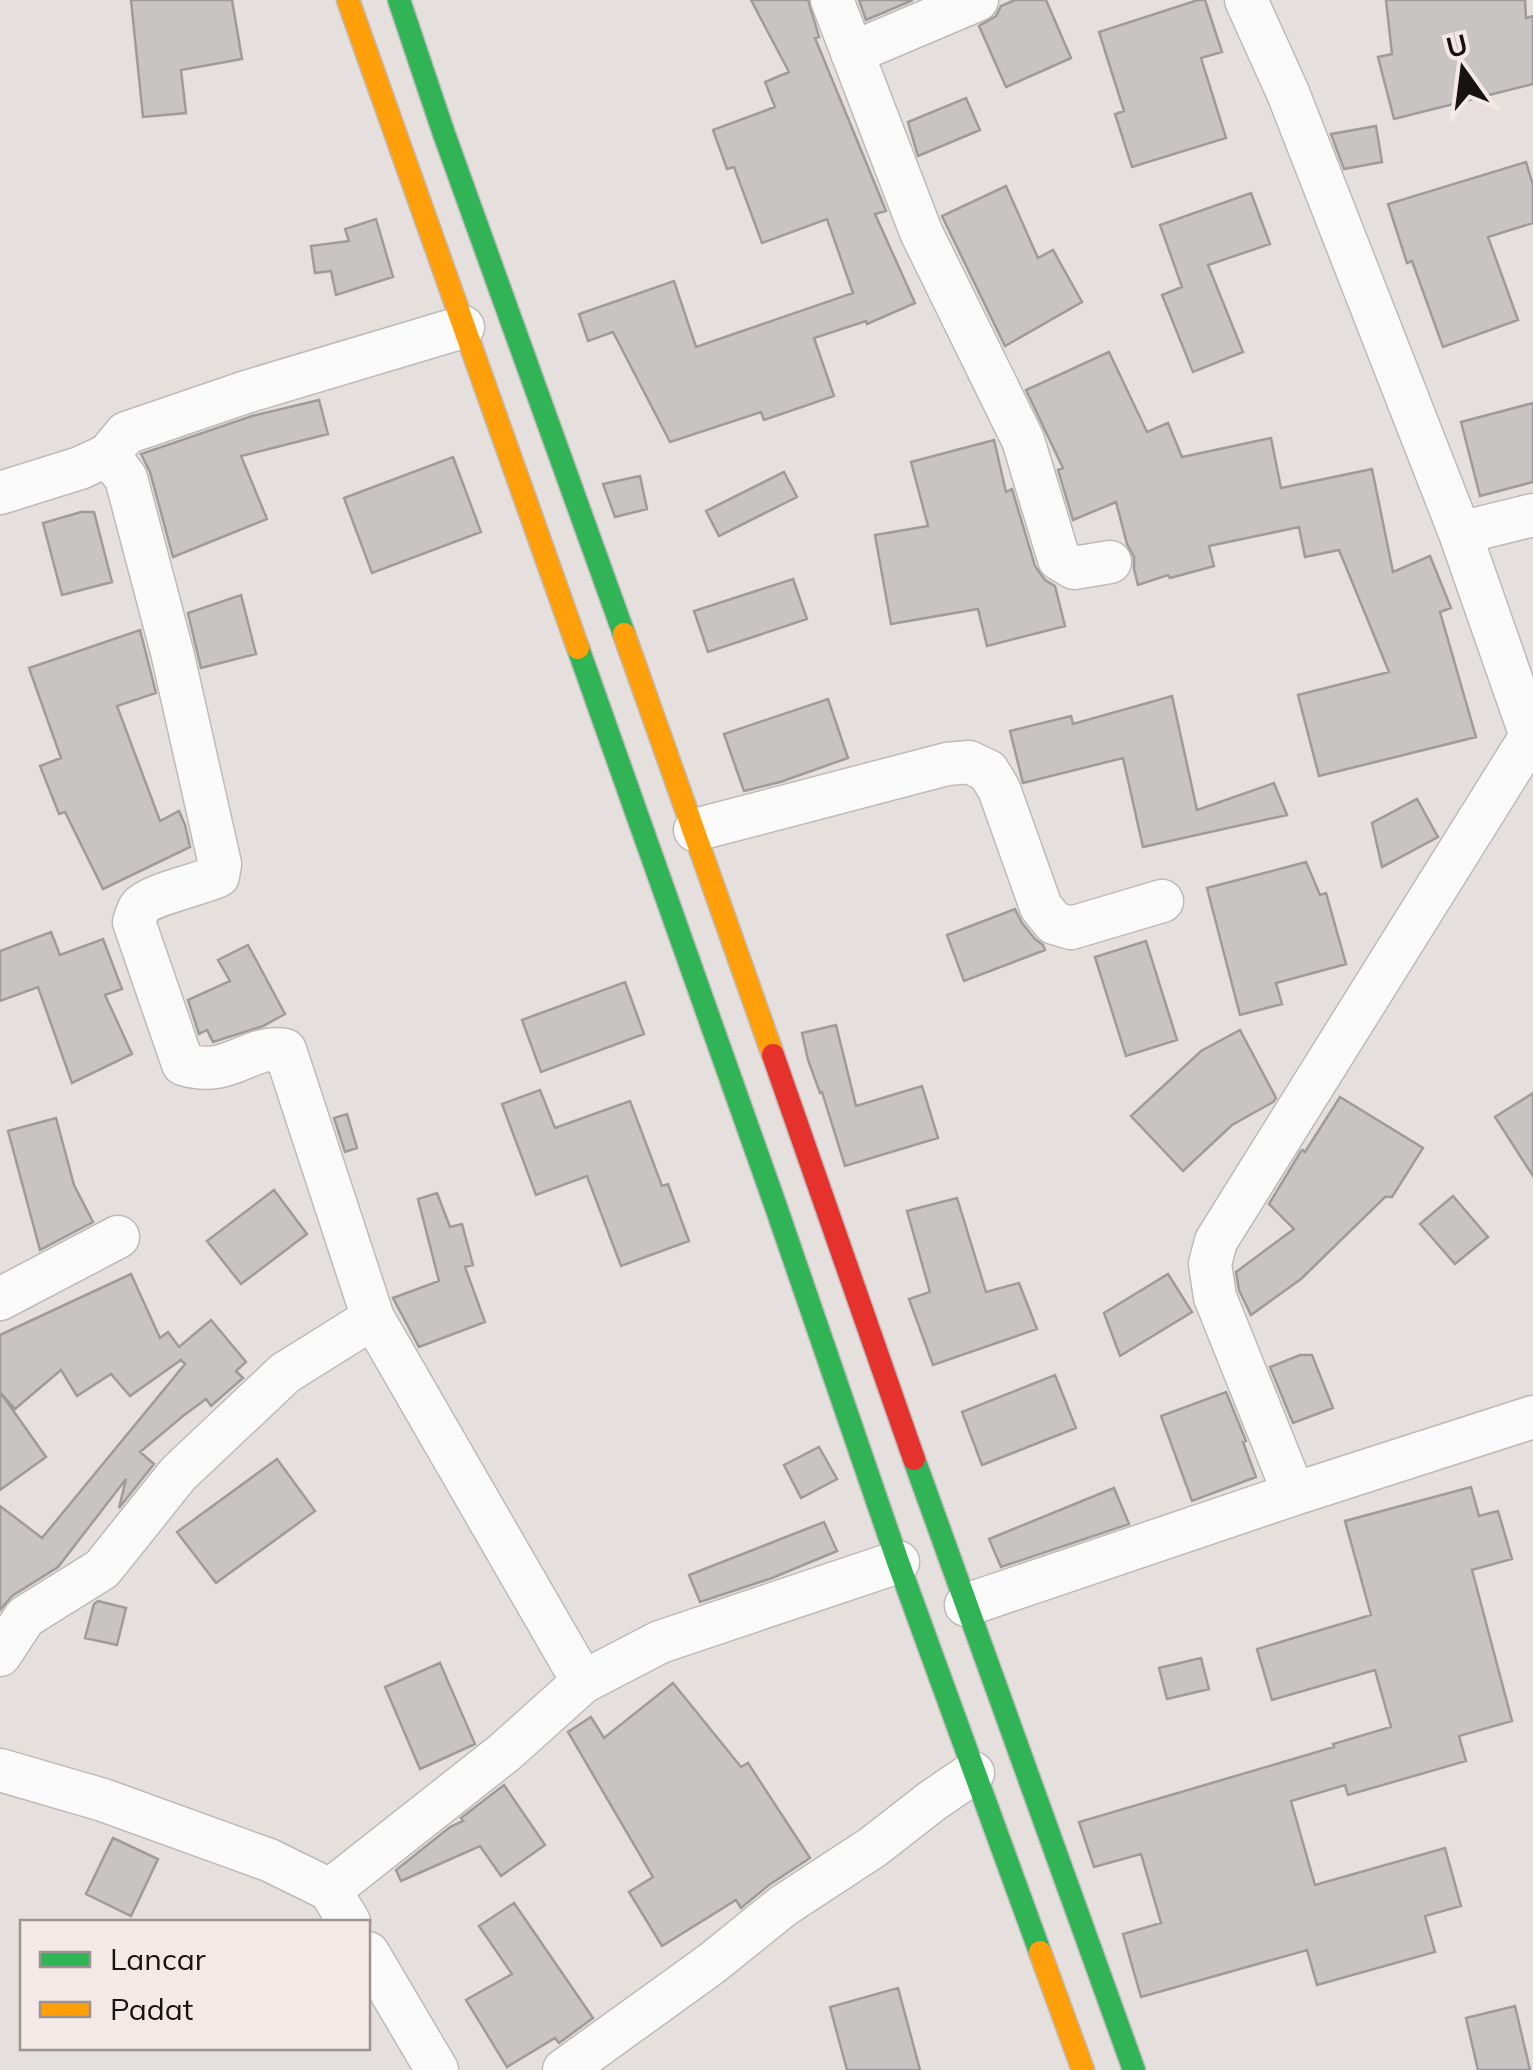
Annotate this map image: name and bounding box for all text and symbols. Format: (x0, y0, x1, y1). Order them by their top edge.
north arrow (1413, 20, 1513, 120)
text: U (1443, 26, 1471, 65)
legend (20, 1920, 370, 2050)
text: Lancar (110, 1940, 206, 1978)
text: Padat (110, 1990, 193, 2028)

